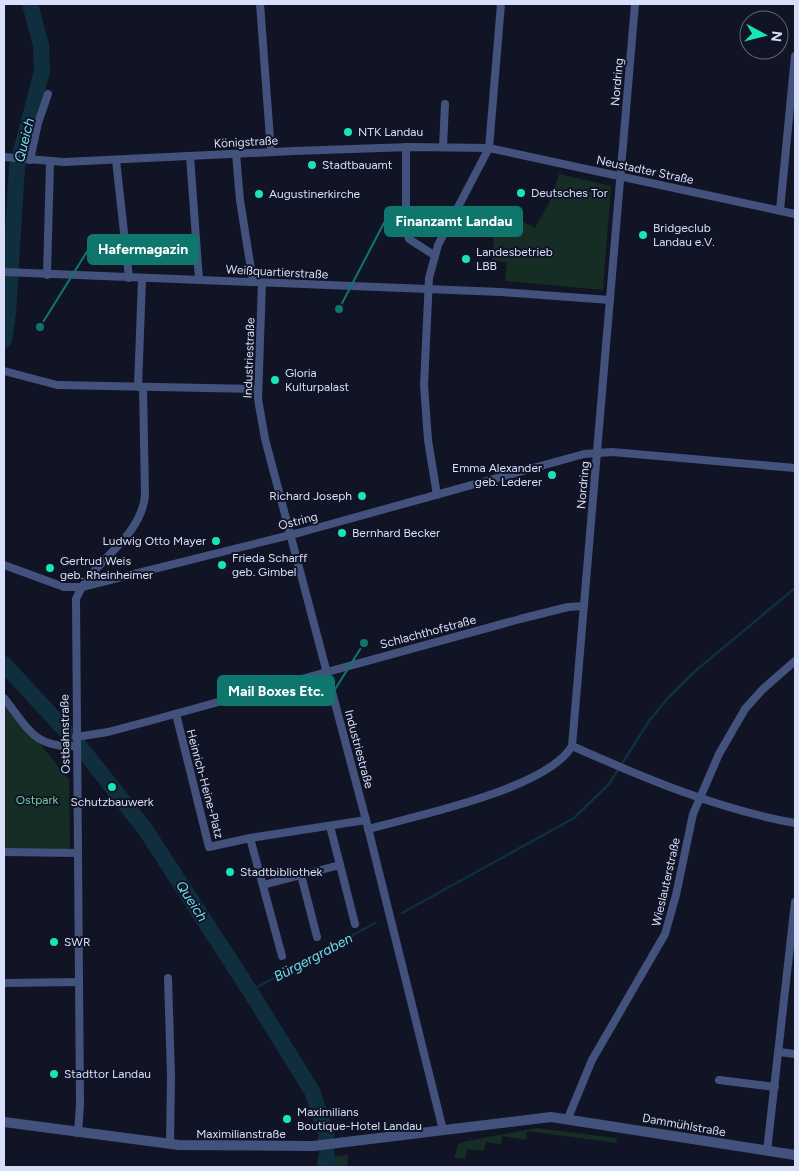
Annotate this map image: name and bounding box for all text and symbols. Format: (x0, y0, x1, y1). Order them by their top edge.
north arrow (739, 10, 789, 60)
text: N (767, 30, 786, 43)
street label: Nordring (608, 58, 626, 106)
water label: Queich (11, 116, 38, 164)
place label: NTK Landau (358, 125, 423, 139)
marker: NTK Landau (342, 126, 354, 138)
street label: Königstraße (214, 133, 279, 151)
street label: Neustadter Straße (595, 153, 695, 187)
place label: Stadtbauamt (322, 158, 393, 172)
marker: Stadtbauamt (306, 159, 318, 171)
place label: Deutsches Tor (531, 186, 608, 200)
place label: Augustinerkirche (269, 187, 361, 201)
marker: Deutsches Tor (515, 187, 527, 199)
marker: Augustinerkirche (253, 188, 265, 200)
callout: Finanzamt Landau (385, 207, 522, 236)
text: Finanzamt Landau (396, 213, 512, 230)
place label: Bridgeclub Landau e.V. (653, 221, 715, 249)
marker: Bridgeclub Landau e.V. (637, 229, 649, 241)
callout: Hafermagazin (88, 235, 198, 264)
text: Hafermagazin (98, 241, 188, 258)
place label: Landesbetrieb LBB (476, 245, 553, 273)
marker: Landesbetrieb LBB (460, 253, 472, 265)
street label: Weißquartierstraße (225, 262, 329, 282)
street label: Industriestraße (241, 317, 257, 399)
place label: Gloria Kulturpalast (285, 366, 349, 394)
marker: Gloria Kulturpalast (269, 374, 281, 386)
place label: Emma Alexander geb. Lederer (452, 461, 542, 489)
street label: Nordring (574, 461, 592, 509)
marker: Emma Alexander geb. Lederer (546, 469, 558, 481)
place label: Richard Joseph (269, 489, 352, 503)
marker: Richard Joseph (356, 490, 368, 502)
street label: Ostring (277, 509, 319, 533)
place label: Bernhard Becker (352, 526, 440, 540)
marker: Bernhard Becker (336, 527, 348, 539)
place label: Ludwig Otto Mayer (103, 534, 206, 548)
marker: Ludwig Otto Mayer (210, 535, 222, 547)
place label: Frieda Scharff geb. Gimbel (232, 551, 308, 579)
place label: Gertrud Weis geb. Rheinheimer (60, 554, 153, 582)
marker: Frieda Scharff geb. Gimbel (216, 559, 228, 571)
marker: Gertrud Weis geb. Rheinheimer (44, 562, 56, 574)
street label: Schlachthofstraße (378, 612, 478, 652)
callout: Mail Boxes Etc. (218, 676, 334, 705)
text: Mail Boxes Etc. (228, 683, 324, 700)
street label: Ostbahnstraße (57, 694, 73, 774)
street label: Industriestraße (342, 708, 376, 790)
street label: Heinrich-Heine-Platz (184, 728, 226, 840)
marker: Schutzbauwerk (106, 781, 118, 793)
park label: Ostpark (16, 793, 58, 807)
place label: Schutzbauwerk (70, 795, 154, 809)
street label: Wieslauterstraße (649, 836, 683, 928)
place label: Stadtbibliothek (240, 865, 323, 879)
marker: Stadtbibliothek (224, 866, 236, 878)
water label: Queich (172, 878, 211, 925)
water label: Bürgergraben (271, 930, 356, 985)
place label: SWR (64, 935, 90, 949)
marker: SWR (48, 936, 60, 948)
place label: Stadttor Landau (64, 1067, 151, 1081)
marker: Stadttor Landau (48, 1068, 60, 1080)
place label: Maximilians Boutique-Hotel Landau (297, 1105, 422, 1133)
street label: Dammühlstraße (641, 1111, 727, 1139)
marker: Maximilians Boutique-Hotel Landau (281, 1113, 293, 1125)
street label: Maximilianstraße (196, 1127, 286, 1141)

